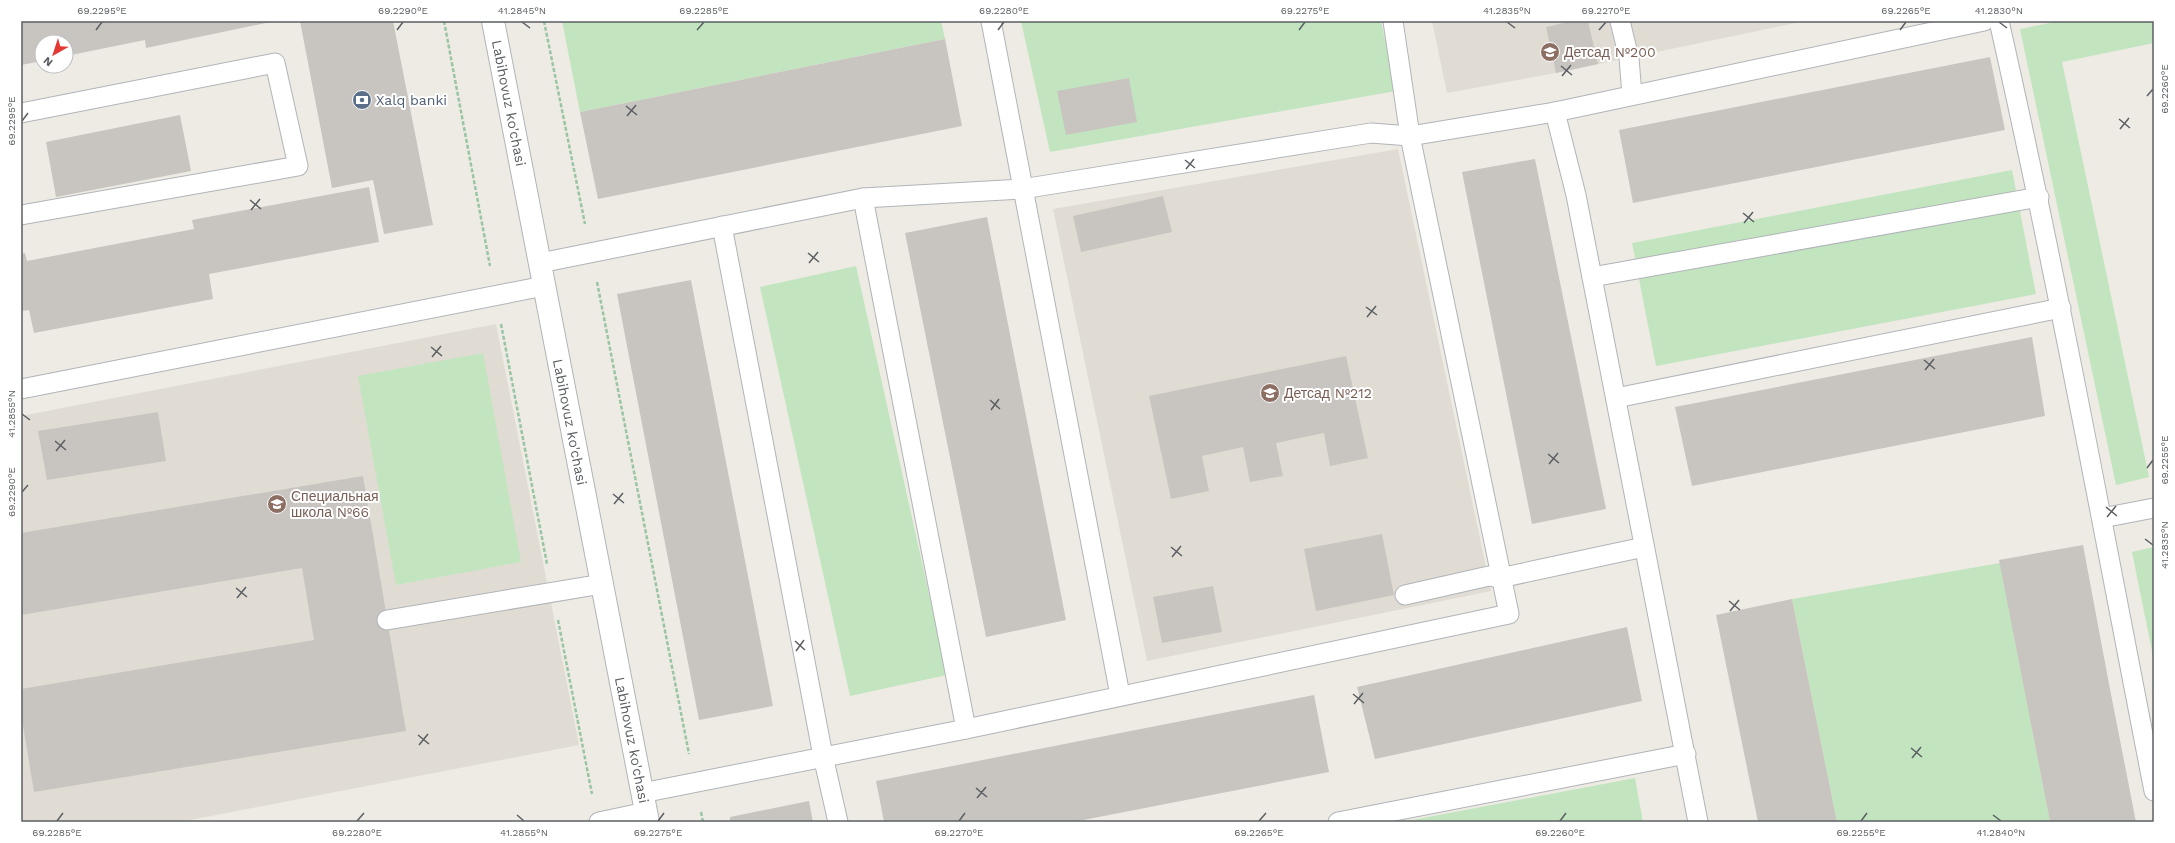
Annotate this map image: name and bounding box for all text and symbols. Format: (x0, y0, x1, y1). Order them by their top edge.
text: 69.2295°E (77, 5, 127, 16)
text: 69.2290°E (378, 5, 428, 16)
text: 41.2845°N (498, 5, 546, 16)
text: 69.2285°E (679, 5, 729, 16)
text: 69.2280°E (979, 5, 1029, 16)
text: 69.2275°E (1281, 5, 1329, 16)
text: 41.2835°N (1483, 5, 1531, 16)
text: 69.2270°E (1582, 5, 1630, 16)
text: 69.2265°E (1881, 5, 1931, 16)
text: 41.2830°N (1975, 5, 2023, 16)
north arrow (34, 34, 74, 74)
street label: Labihovuz ko'chasi (489, 38, 529, 168)
school or university icon: Детсад №200 (1539, 41, 1561, 63)
place label: Детсад №200 (1564, 44, 1656, 60)
text: N (41, 54, 55, 69)
text: 69.2260°E (2159, 64, 2170, 114)
bank icon: Xalq banki (351, 89, 373, 111)
place label: Xalq banki (376, 92, 447, 108)
text: 69.2295°E (6, 96, 17, 146)
street label: Labihovuz ko'chasi (550, 357, 590, 487)
school or university icon: Детсад №212 (1259, 382, 1281, 404)
place label: Детсад №212 (1284, 385, 1372, 401)
text: 41.2855°N (6, 390, 17, 438)
text: 69.2255°E (2159, 435, 2170, 485)
text: 69.2290°E (6, 467, 17, 517)
place label: Специальная школа №66 (291, 488, 379, 520)
school or university icon: Специальная школа №66 (266, 493, 288, 515)
text: 41.2835°N (2159, 521, 2170, 569)
street label: Labihovuz ko'chasi (612, 675, 652, 805)
text: 69.2285°E (32, 827, 82, 838)
text: 69.2280°E (332, 827, 382, 838)
text: 41.2855°N (500, 827, 548, 838)
text: 69.2275°E (634, 827, 682, 838)
text: 69.2270°E (935, 827, 983, 838)
text: 69.2265°E (1234, 827, 1284, 838)
text: 69.2260°E (1535, 827, 1585, 838)
text: 69.2255°E (1836, 827, 1886, 838)
text: 41.2840°N (1977, 827, 2025, 838)

